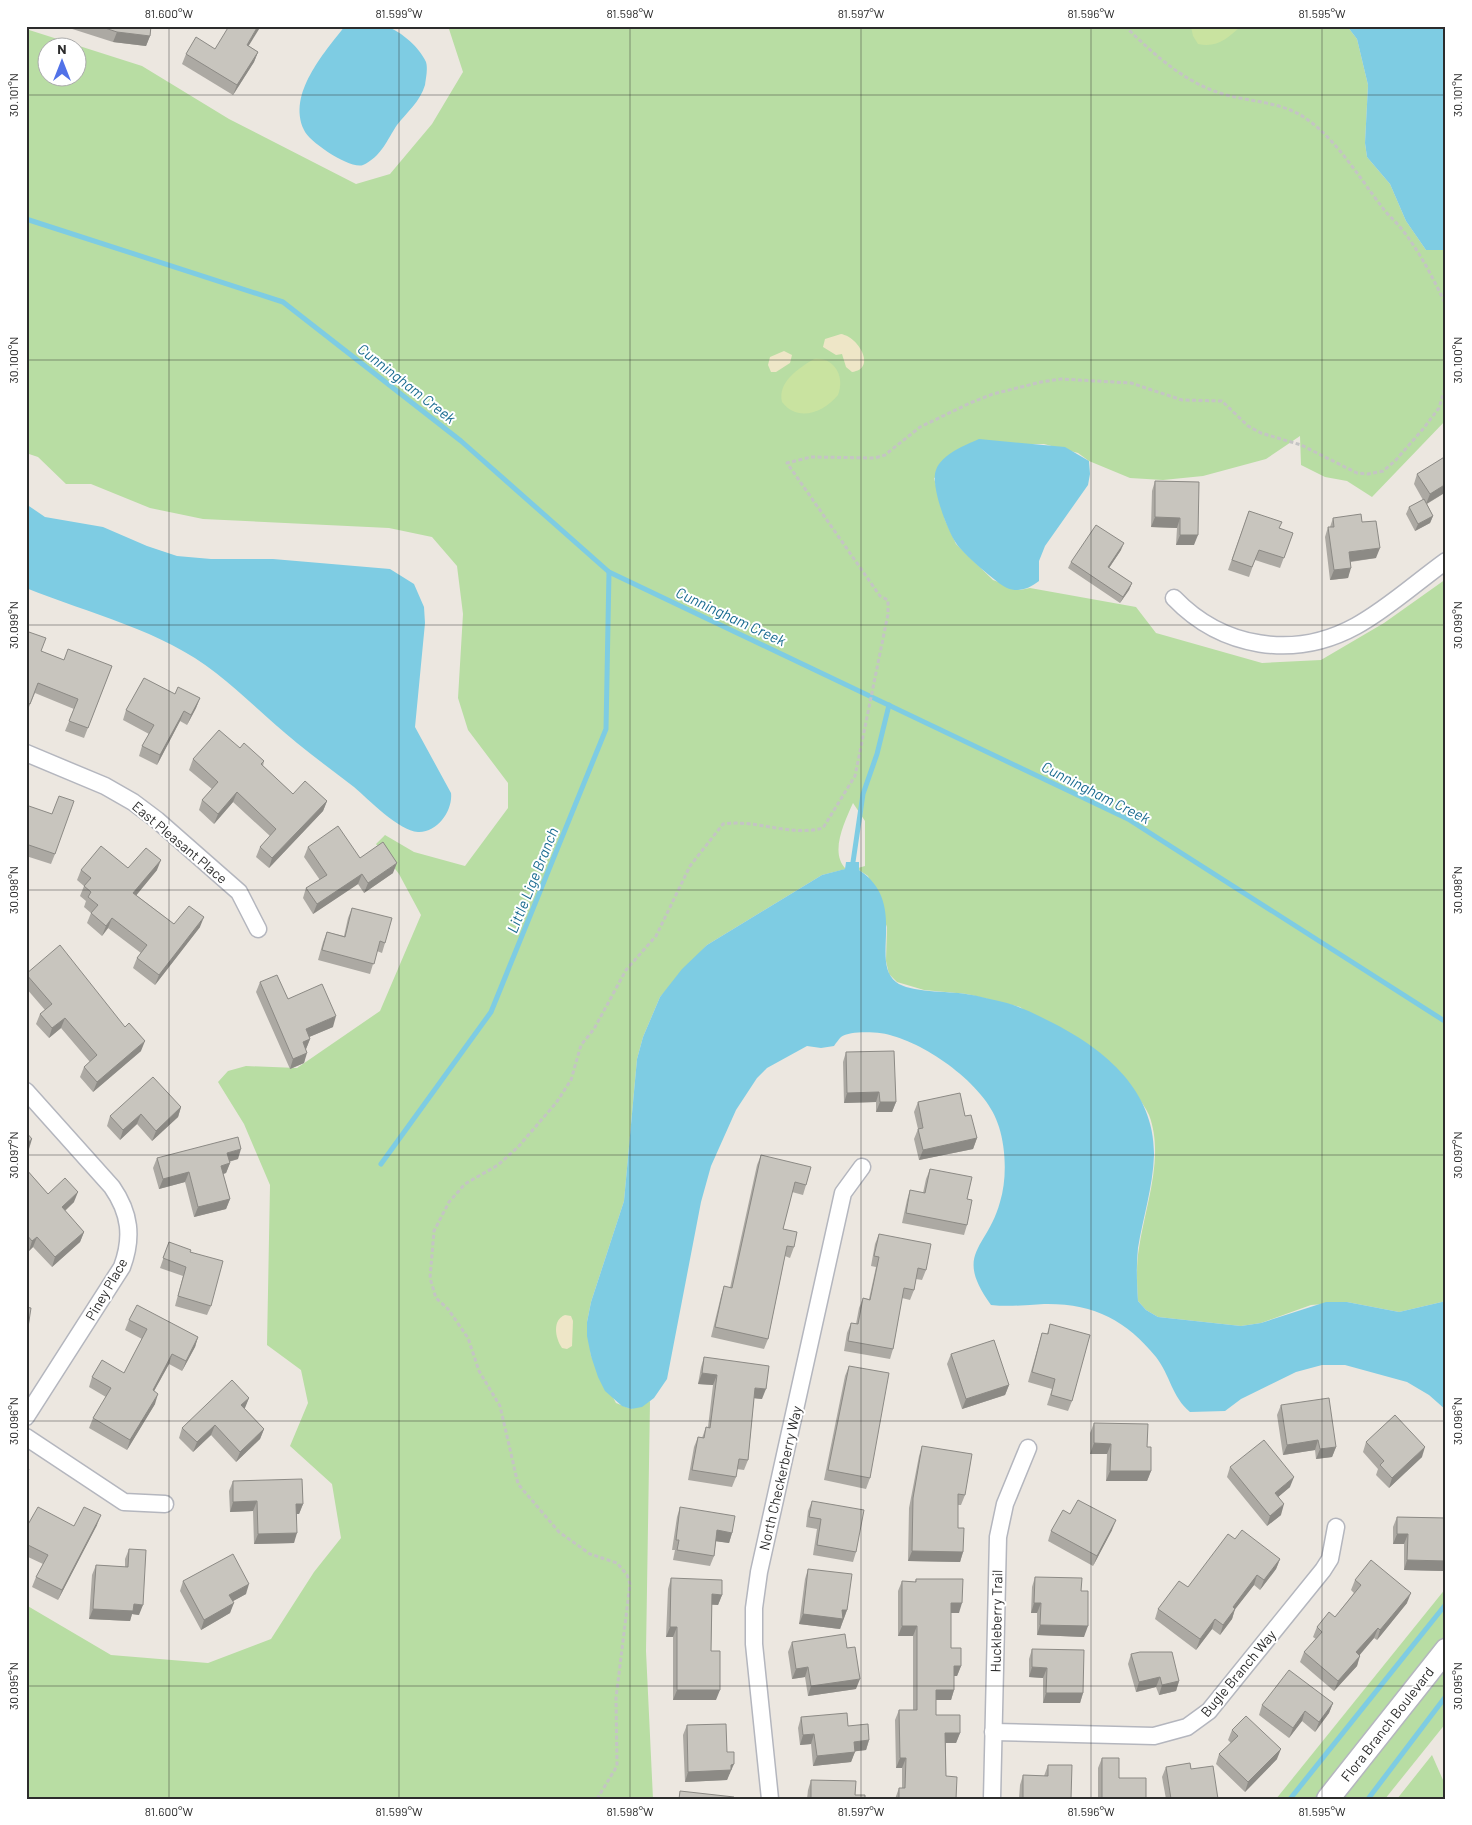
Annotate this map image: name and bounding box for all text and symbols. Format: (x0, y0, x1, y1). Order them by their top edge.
text: 81.600°W (145, 6, 194, 20)
text: 81.599°W (375, 6, 423, 20)
text: 81.598°W (606, 6, 654, 20)
text: 81.597°W (838, 6, 885, 20)
text: 81.596°W (1067, 6, 1115, 20)
text: 81.595°W (1298, 6, 1346, 20)
north arrow (38, 38, 88, 88)
text: N (57, 40, 67, 57)
text: 30.101°N (6, 73, 20, 117)
text: 30.101°N (1450, 73, 1464, 117)
text: 30.100°N (6, 337, 20, 383)
text: 30.100°N (1450, 337, 1464, 383)
water label: Cunningham Creek (354, 339, 460, 427)
water label: Cunningham Creek (673, 583, 789, 650)
text: 30.099°N (6, 601, 20, 649)
text: 30.099°N (1450, 601, 1464, 649)
water label: Cunningham Creek (1039, 757, 1154, 827)
street label: East Pleasant Place (129, 797, 231, 887)
water label: Little Lige Branch (503, 824, 561, 935)
text: 30.098°N (6, 866, 20, 914)
text: 30.098°N (1450, 866, 1464, 914)
text: 30.097°N (6, 1131, 20, 1179)
text: 30.097°N (1450, 1131, 1464, 1179)
street label: Piney Place (81, 1255, 131, 1323)
text: 30.096°N (6, 1397, 20, 1445)
text: 30.096°N (1450, 1397, 1464, 1445)
street label: North Checkerberry Way (755, 1404, 805, 1552)
street label: Huckleberry Trail (987, 1570, 1005, 1672)
street label: Bugle Branch Way (1197, 1626, 1280, 1720)
text: 30.095°N (6, 1662, 20, 1710)
text: 30.095°N (1450, 1662, 1464, 1710)
street label: Flora Branch Boulevard (1337, 1663, 1437, 1785)
text: 81.600°W (145, 1804, 194, 1818)
text: 81.599°W (375, 1804, 423, 1818)
text: 81.598°W (606, 1804, 654, 1818)
text: 81.597°W (838, 1804, 885, 1818)
text: 81.596°W (1067, 1804, 1115, 1818)
text: 81.595°W (1298, 1804, 1346, 1818)

